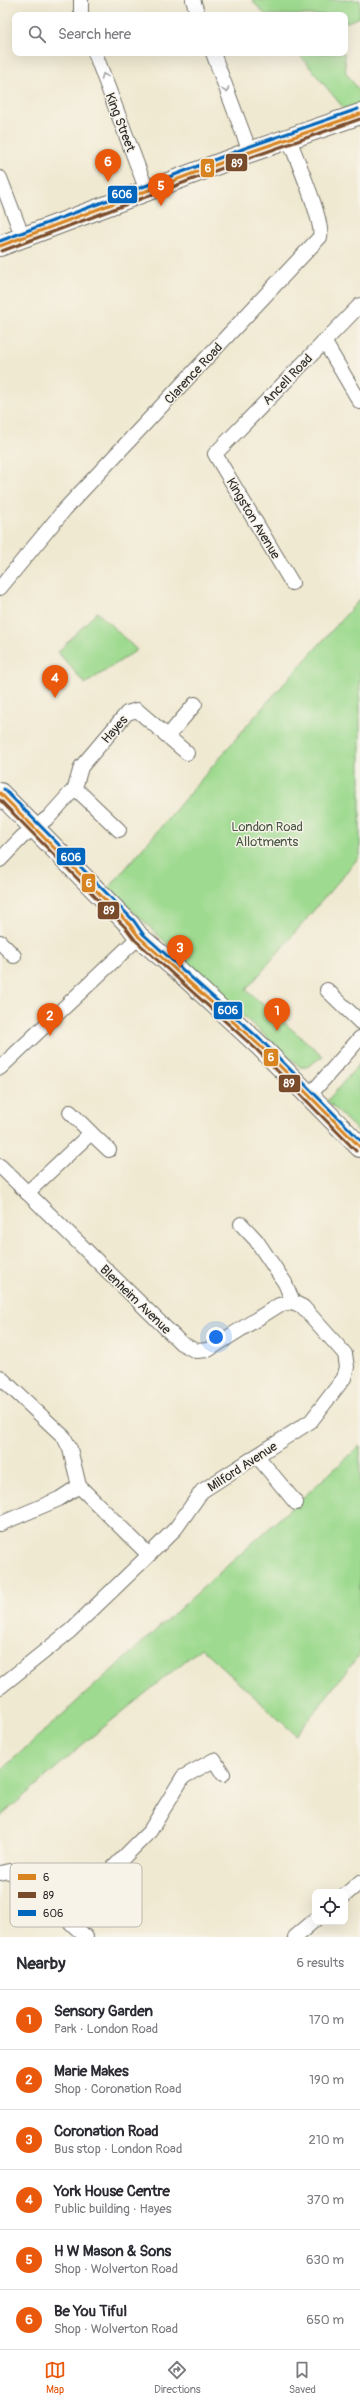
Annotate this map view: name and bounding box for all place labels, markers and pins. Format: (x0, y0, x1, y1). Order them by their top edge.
pin: 6 (95, 149, 121, 182)
pin: 5 (148, 173, 174, 206)
pin: 4 (42, 665, 68, 698)
pin: 3 (167, 935, 193, 968)
pin: 1 (264, 998, 290, 1031)
pin: 2 (37, 1003, 63, 1036)

